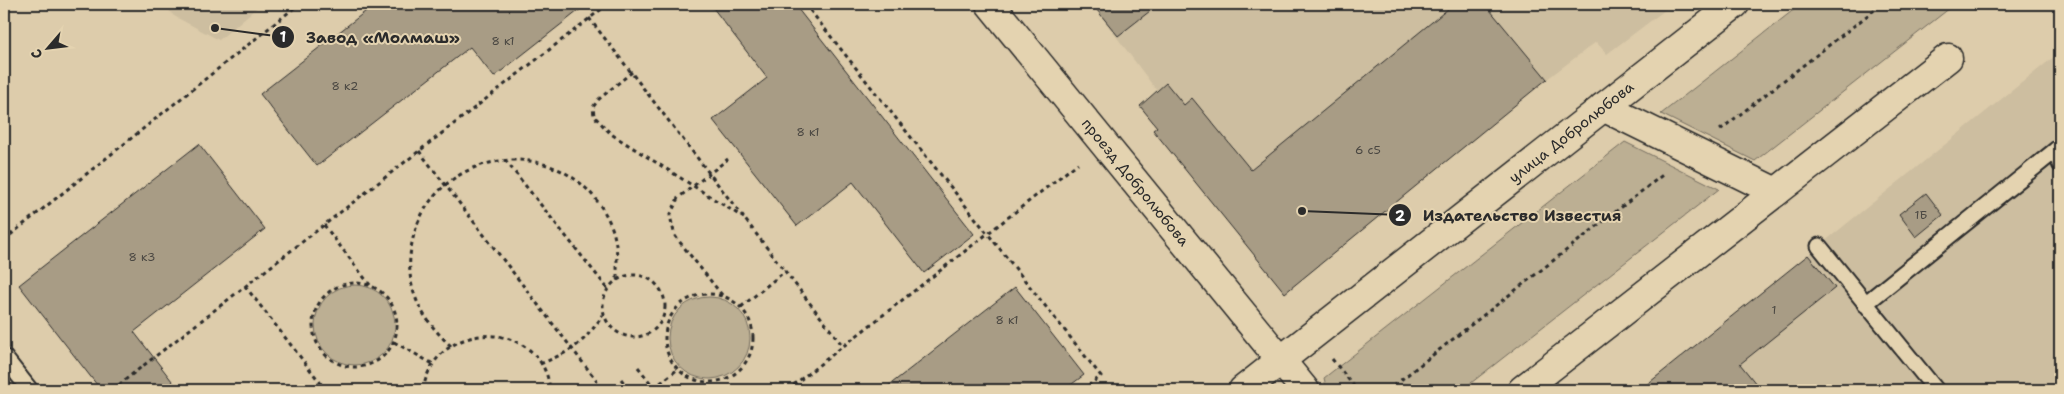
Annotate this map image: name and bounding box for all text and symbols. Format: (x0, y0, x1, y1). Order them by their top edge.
north arrow (22, 22, 72, 72)
callout: Завод «Молмаш» (271, 22, 469, 53)
text: 1 (280, 27, 287, 47)
text: Завод «Молмаш» (306, 27, 460, 48)
house number: 8 к1 (491, 33, 515, 49)
text: С (27, 46, 46, 62)
street label: улица Добролюбова (1505, 77, 1639, 188)
house number: 8 к2 (332, 78, 358, 94)
street label: проезд Добролюбова (1077, 114, 1194, 251)
house number: 8 к1 (796, 124, 820, 140)
house number: 6 с5 (1355, 142, 1381, 158)
callout: Издательство Известия (1388, 200, 1632, 231)
text: Издательство Известия (1423, 205, 1621, 226)
text: 2 (1395, 206, 1406, 226)
house number: 1Б (1915, 207, 1928, 223)
house number: 8 к3 (129, 249, 155, 265)
house number: 1 (1771, 302, 1777, 318)
house number: 8 к1 (995, 312, 1019, 328)

